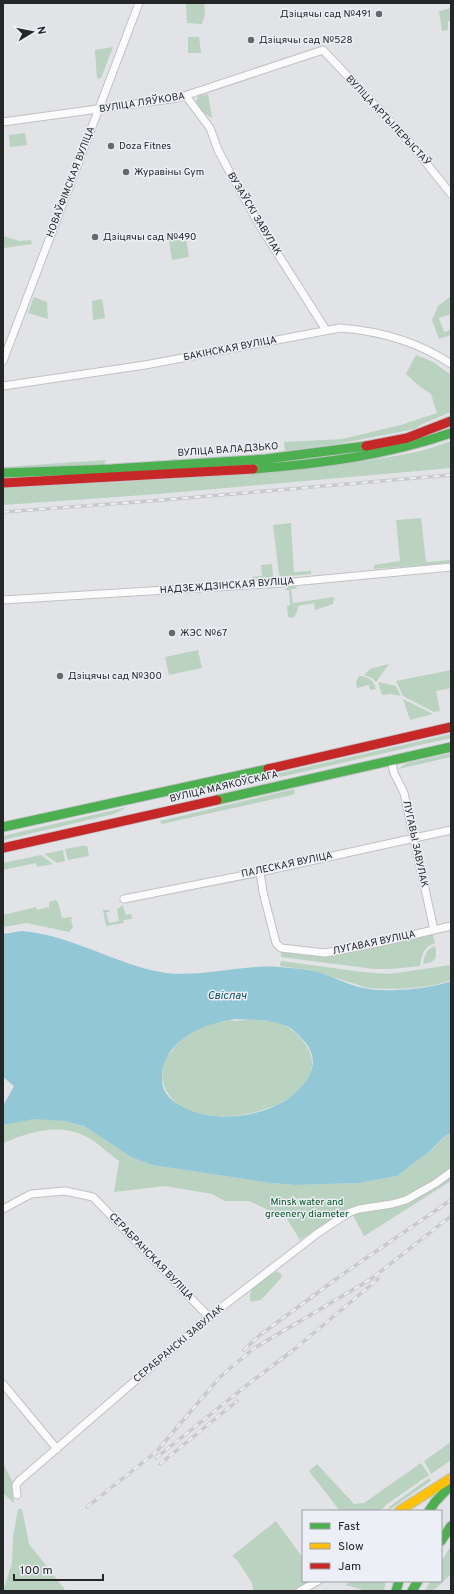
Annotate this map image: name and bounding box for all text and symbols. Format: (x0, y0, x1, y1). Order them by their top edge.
place label: Дзіцячы сад №491 (280, 8, 371, 21)
marker: Дзіцячы сад №491 (374, 9, 384, 19)
north arrow (12, 12, 52, 52)
text: N (33, 25, 48, 36)
place label: Дзіцячы сад №528 (259, 34, 353, 47)
marker: Дзіцячы сад №528 (246, 35, 256, 45)
street label: ВУЛІЦА АРТЫЛЕРЫСТАЎ (343, 73, 434, 169)
street label: ВУЛІЦА ЛЯЎКОВА (98, 90, 186, 116)
street label: НОВАЎФІМСКАЯ ВУЛІЦА (44, 124, 98, 239)
place label: Doza Fitnes (119, 140, 171, 153)
marker: Doza Fitnes (106, 141, 116, 151)
place label: Журавіны Gym (134, 166, 204, 179)
marker: Журавіны Gym (121, 167, 131, 177)
street label: ВУЗАЎСКІ ЗАВУЛАК (224, 170, 284, 258)
place label: Дзіцячы сад №490 (103, 231, 197, 244)
marker: Дзіцячы сад №490 (90, 232, 100, 242)
street label: БАКІНСКАЯ ВУЛІЦА (182, 334, 278, 364)
street label: ВУЛІЦА ВАЛАДЗЬКО (177, 440, 279, 460)
street label: НАДЗЕЖДЗІНСКАЯ ВУЛІЦА (159, 575, 295, 597)
place label: ЖЭС №67 (180, 627, 227, 640)
marker: ЖЭС №67 (167, 628, 177, 638)
place label: Дзіцячы сад №300 (68, 670, 162, 683)
marker: Дзіцячы сад №300 (55, 671, 65, 681)
street label: ВУЛІЦА МАЯКОЎСКАГА (168, 768, 280, 806)
street label: ЛУГАВЫ ЗАВУЛАК (399, 799, 431, 889)
street label: ПАЛЕСКАЯ ВУЛІЦА (240, 849, 334, 881)
street label: ЛУГАВАЯ ВУЛІЦА (331, 928, 417, 958)
water label: Свіслач (208, 989, 247, 1003)
park label: Minsk water and greenery diameter (265, 1196, 349, 1221)
street label: СЕРАБРАНСКАЯ ВУЛІЦА (106, 1210, 196, 1304)
street label: СЕРАБРАНСКІ ЗАВУЛАК (131, 1302, 227, 1386)
legend (302, 1510, 442, 1582)
text: Fast (338, 1519, 360, 1535)
text: Slow (338, 1539, 364, 1555)
scale bar (14, 1556, 103, 1582)
text: Jam (338, 1559, 361, 1575)
text: 100 m (20, 1563, 53, 1579)

